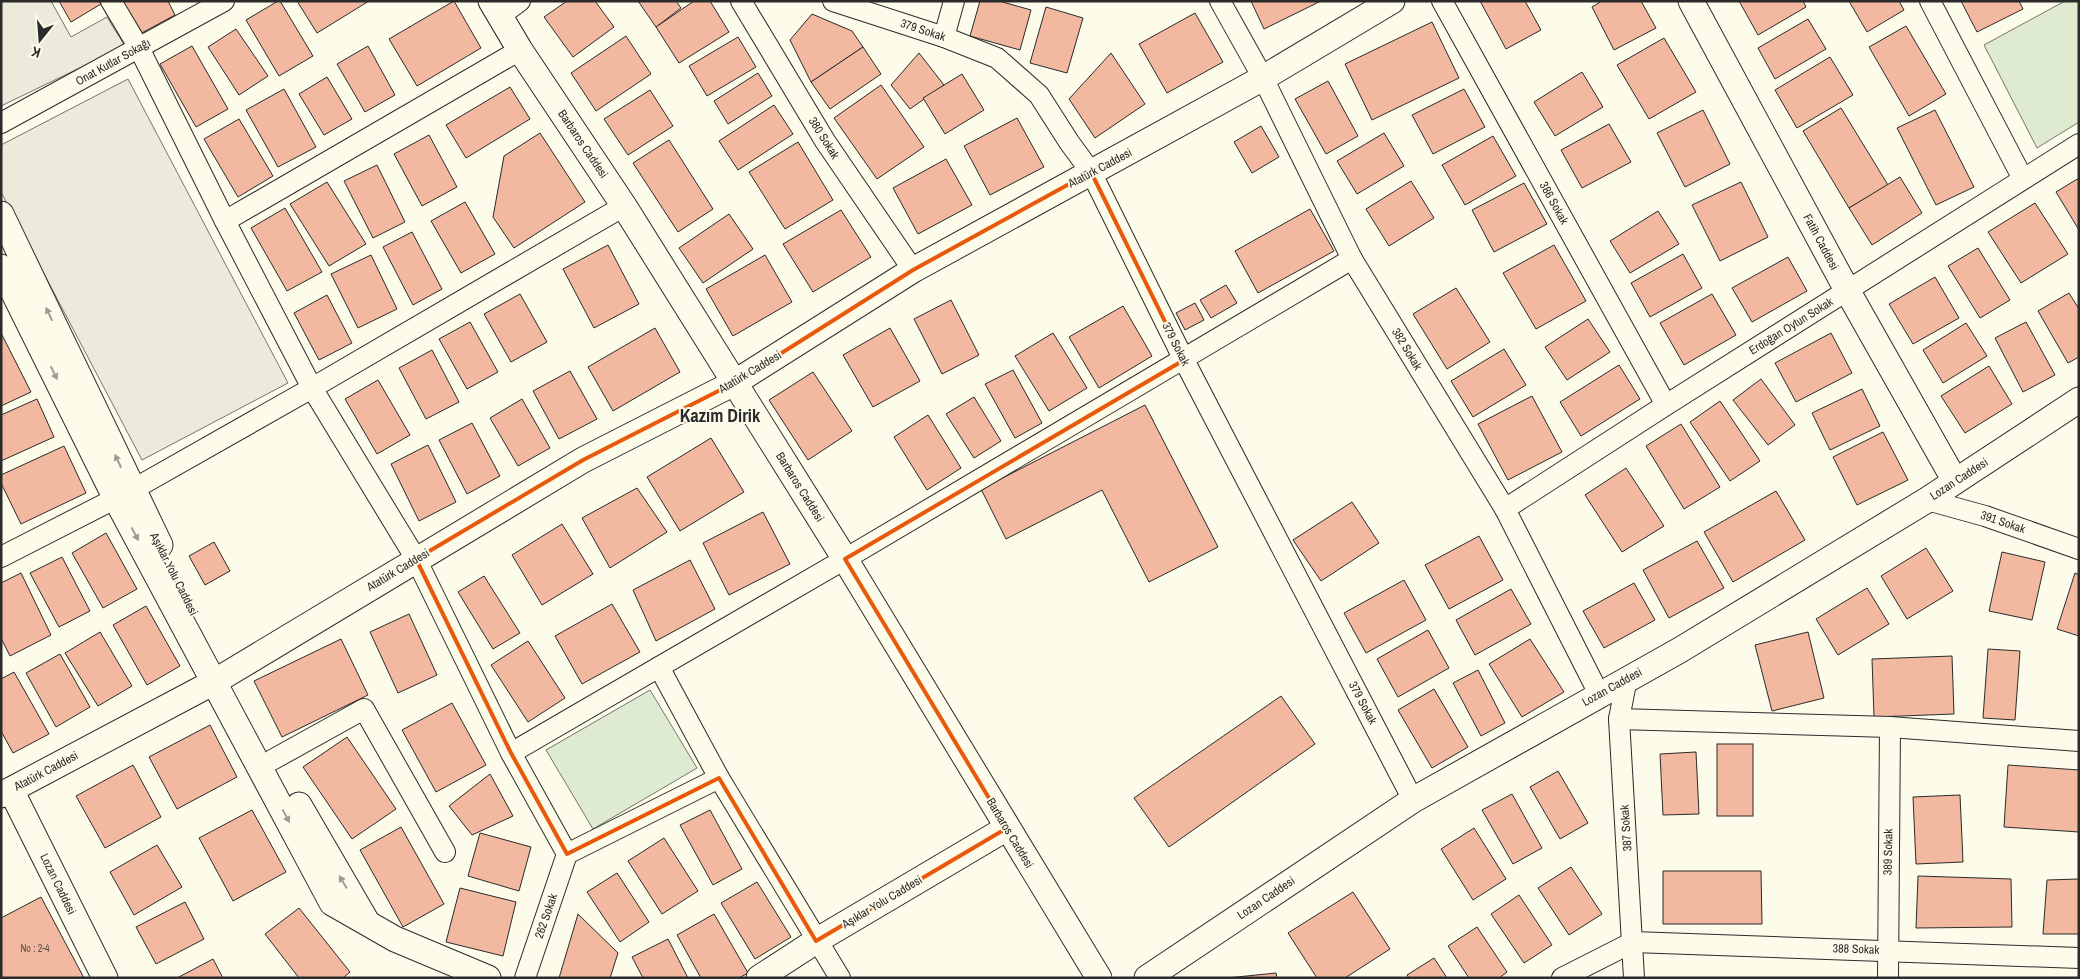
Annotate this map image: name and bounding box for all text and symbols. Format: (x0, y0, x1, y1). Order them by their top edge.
north arrow (15, 15, 65, 65)
street label: 379 Sokak (898, 15, 948, 45)
street label: Onat Kutlar Sokağı (73, 35, 153, 89)
text: K (29, 42, 43, 62)
street label: Barbaros Caddesi (554, 107, 612, 181)
street label: 380 Sokak (805, 114, 843, 162)
street label: Atatürk Caddesi (1064, 144, 1135, 192)
street label: 386 Sokak (1536, 179, 1572, 227)
street label: Fatih Caddesi (1800, 211, 1842, 273)
street label: Erdoğan Oytun Sokak (1746, 294, 1836, 358)
one-way arrow (45, 307, 53, 321)
street label: 379 Sokak (1158, 320, 1194, 368)
street label: 382 Sokak (1388, 325, 1426, 373)
street label: Atatürk Caddesi (715, 347, 784, 398)
one-way arrow (50, 366, 58, 381)
district label: Kazım Dirik (680, 403, 761, 428)
street label: Barbaros Caddesi (772, 449, 828, 525)
one-way arrow (114, 454, 122, 468)
street label: Lozan Caddesi (1927, 454, 1991, 504)
street label: 391 Sokak (1978, 507, 2028, 537)
one-way arrow (131, 527, 139, 541)
street label: Aşıklar Yolu Caddesi (146, 529, 202, 618)
street label: Atatürk Caddesi (363, 545, 432, 596)
street label: Lozan Caddesi (1579, 664, 1645, 710)
street label: 379 Sokak (1345, 679, 1381, 727)
street label: Atatürk Caddesi (10, 747, 81, 795)
street label: Barbaros Caddesi (983, 795, 1037, 871)
street label: 387 Sokak (1616, 804, 1636, 852)
one-way arrow (282, 809, 290, 824)
street label: 389 Sokak (1880, 829, 1896, 875)
street label: Lozan Caddesi (36, 851, 80, 917)
street label: Aşıklar Yolu Caddesi (838, 872, 925, 933)
street label: Lozan Caddesi (1234, 873, 1298, 923)
one-way arrow (338, 876, 347, 889)
street label: 262 Sokak (531, 891, 561, 941)
street label: 388 Sokak (1832, 940, 1880, 958)
house number: No : 2-4 (20, 942, 50, 955)

